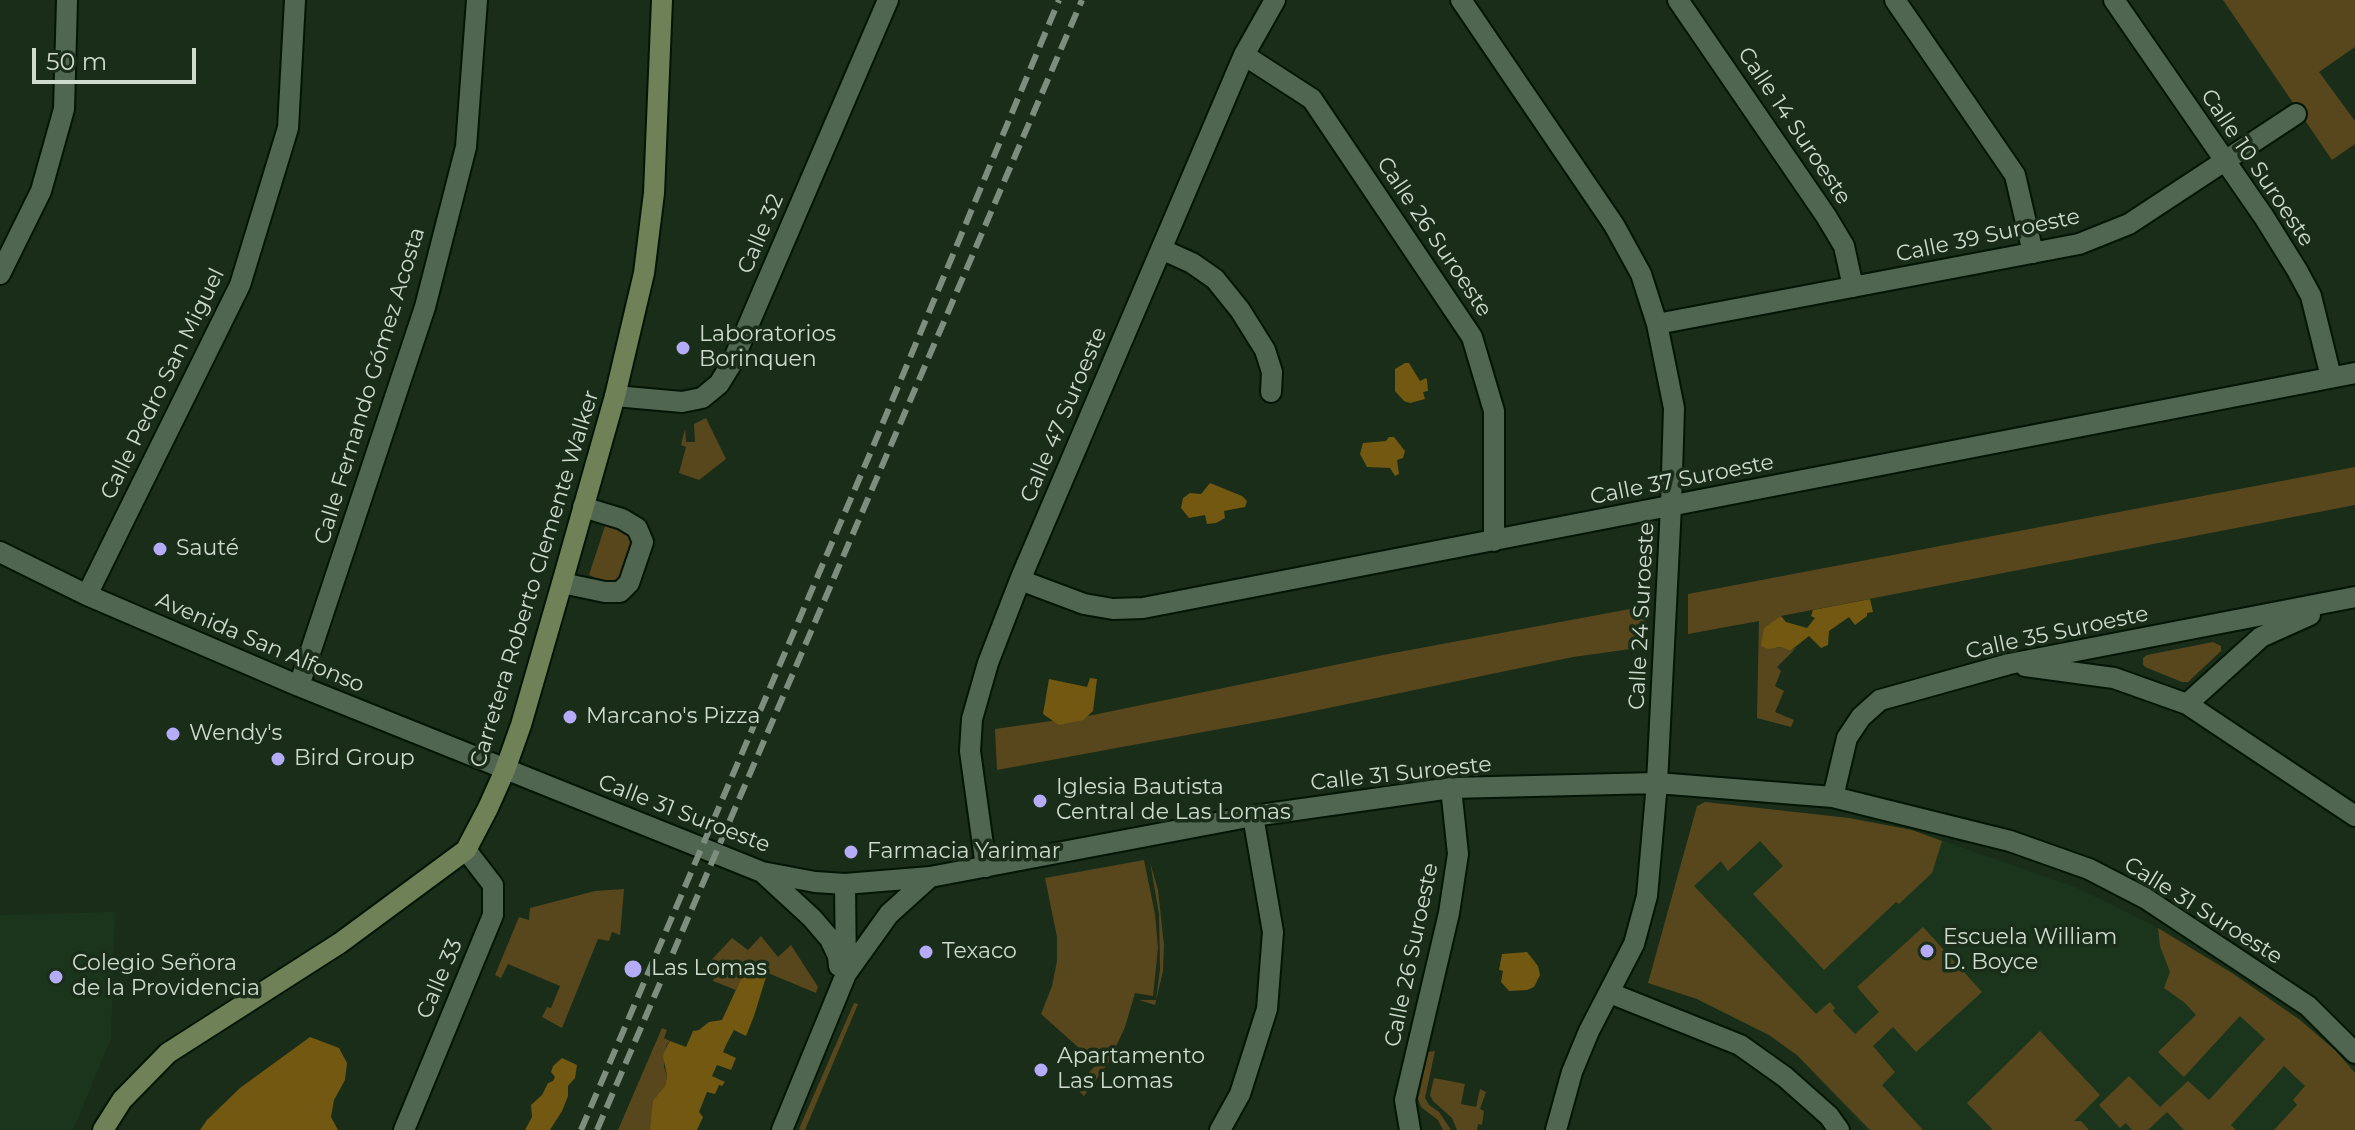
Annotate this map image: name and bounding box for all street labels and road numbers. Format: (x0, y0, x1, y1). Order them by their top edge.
street label: Calle 14 Suroeste (1732, 42, 1856, 210)
street label: Calle 10 Suroeste (2195, 84, 2319, 252)
street label: Calle 26 Suroeste (1371, 152, 1497, 322)
street label: Calle 32 (732, 190, 790, 278)
street label: Calle 39 Suroeste (1894, 204, 2082, 268)
street label: Calle Fernando Gómez Acosta (309, 224, 431, 548)
street label: Calle Pedro San Miguel (95, 264, 231, 504)
street label: Calle 47 Suroeste (1015, 323, 1113, 507)
street label: Carretera Roberto Clemente Walker (465, 387, 605, 771)
street label: Calle 37 Suroeste (1588, 449, 1776, 511)
street label: Calle 24 Suroeste (1624, 521, 1660, 711)
street label: Avenida San Alfonso (152, 587, 368, 699)
street label: Calle 35 Suroeste (1963, 601, 2151, 665)
street label: Calle 31 Suroeste (1309, 751, 1493, 797)
street label: Calle 31 Suroeste (594, 769, 774, 859)
street label: Calle 31 Suroeste (2119, 852, 2287, 970)
street label: Calle 26 Suroeste (1380, 861, 1444, 1049)
street label: Calle 33 (411, 935, 469, 1023)

